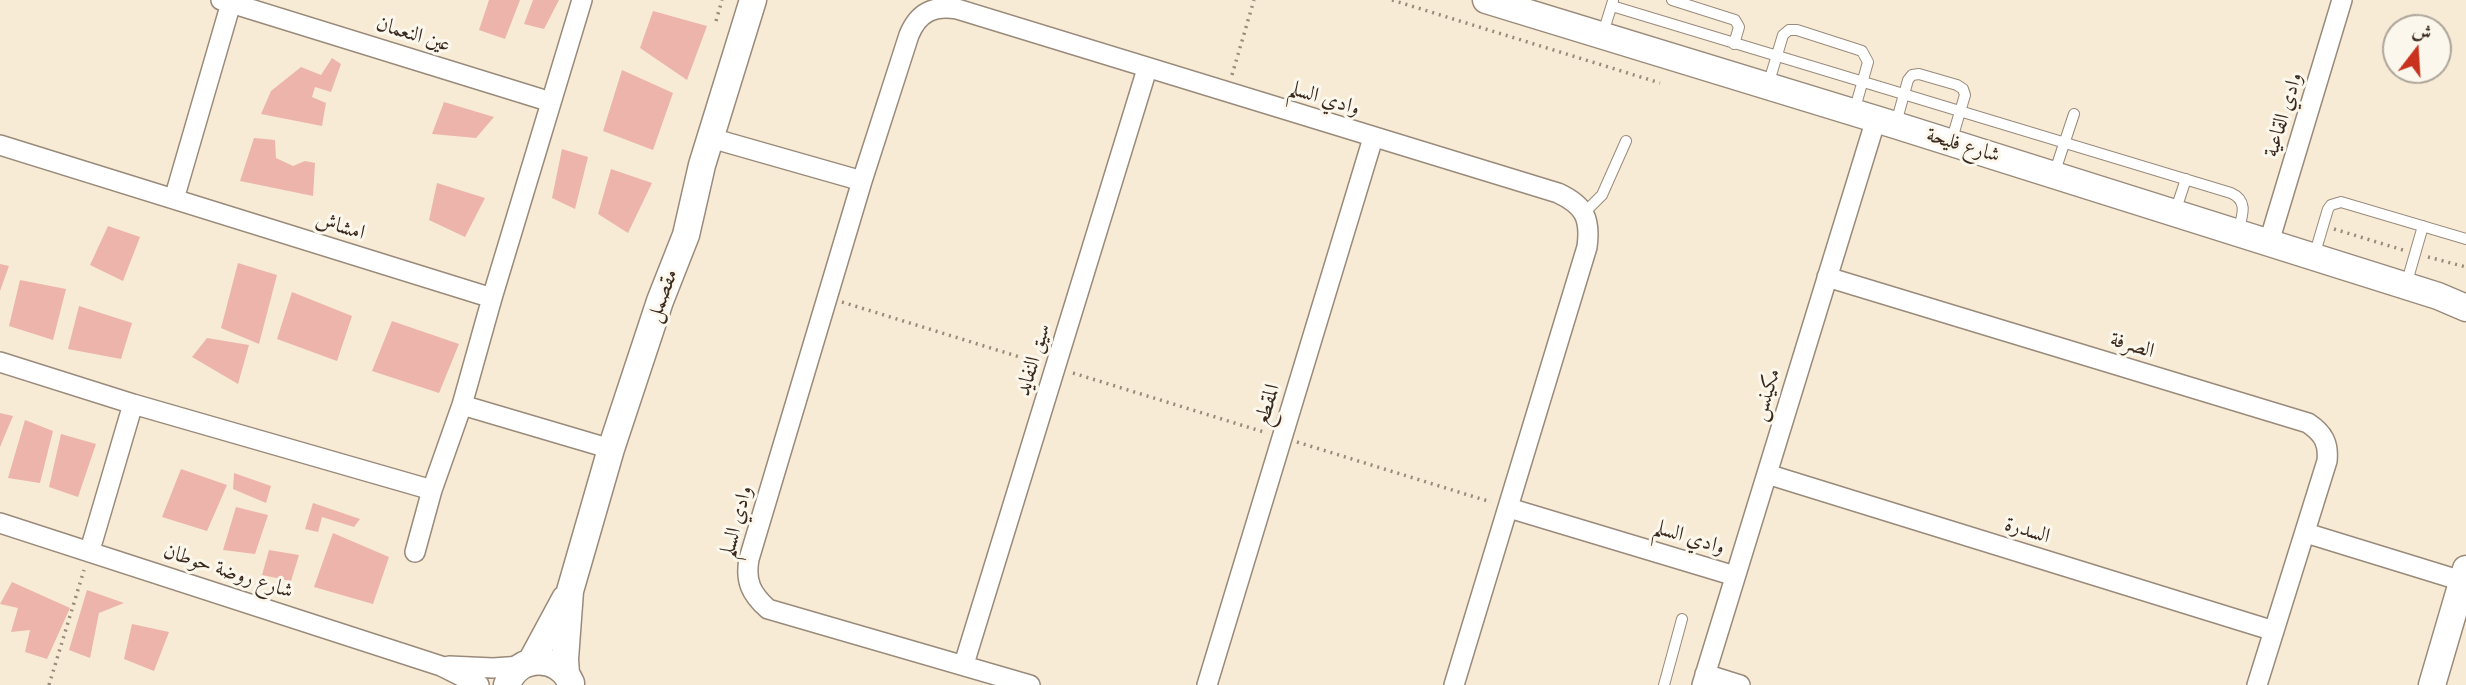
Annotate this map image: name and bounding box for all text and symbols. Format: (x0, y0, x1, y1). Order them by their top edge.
street label: عين النعمان (373, 12, 453, 58)
north arrow (2382, 14, 2452, 84)
text: ش (2409, 15, 2436, 47)
street label: وادي القاعية (2259, 70, 2309, 160)
street label: وادي السلم (1285, 76, 1363, 122)
street label: شارع فليحة (1923, 123, 2003, 169)
street label: امشاش (312, 208, 368, 246)
street label: مقصمل (642, 266, 684, 326)
street label: سيق النفايد (1011, 321, 1057, 399)
street label: الصرفة (2107, 327, 2157, 365)
street label: مكينس (1747, 366, 1787, 424)
street label: المقطع (1250, 381, 1286, 429)
street label: وادي السلم (715, 483, 759, 561)
street label: السدرة (2001, 512, 2053, 550)
street label: وادي السلم (1650, 515, 1728, 561)
street label: شارع روضة حوطان (160, 539, 296, 605)

